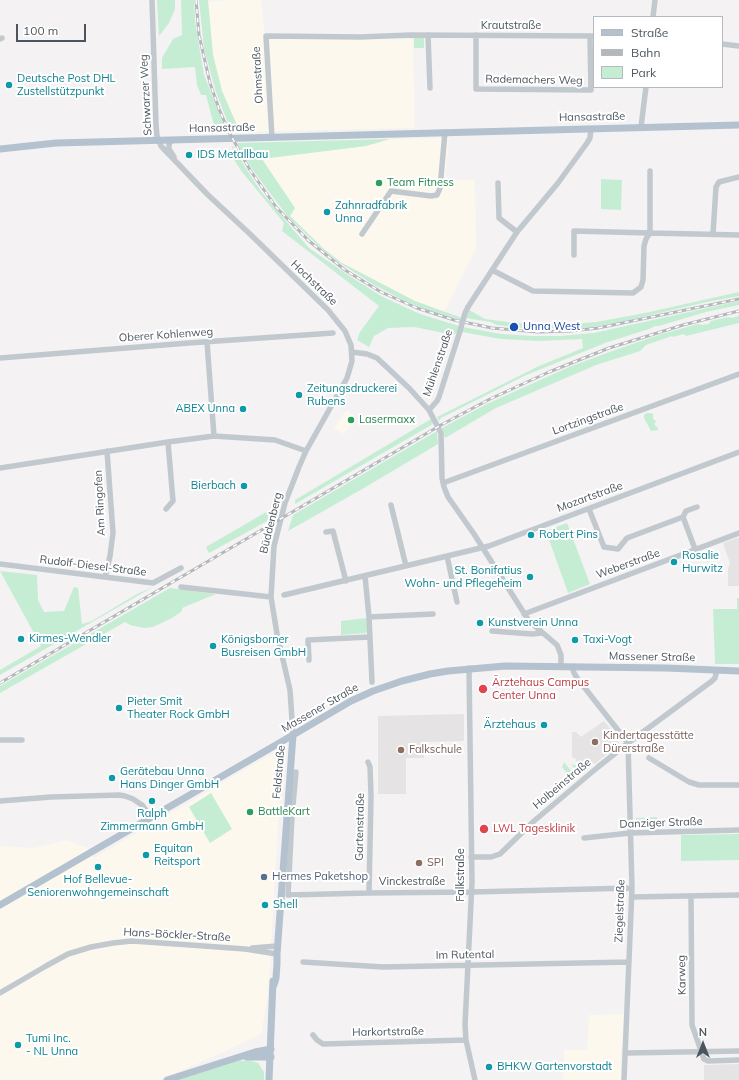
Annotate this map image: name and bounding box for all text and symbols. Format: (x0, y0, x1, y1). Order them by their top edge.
scale bar (18, 16, 88, 42)
legend (593, 16, 723, 88)
street label: Krautstraße (481, 19, 541, 33)
text: 100 m (23, 23, 58, 38)
text: Straße (631, 25, 668, 40)
text: Bahn (631, 45, 660, 60)
street label: Ohmstraße (250, 46, 266, 104)
street label: Schwarzer Weg (137, 54, 155, 136)
text: Park (631, 65, 656, 80)
place label: Deutsche Post DHL Zustellstützpunkt (17, 72, 116, 98)
street label: Rademachers Weg (485, 73, 583, 87)
marker: Deutsche Post DHL Zustellstützpunkt (4, 80, 14, 90)
street label: Hansastraße (559, 110, 625, 124)
street label: Hansastraße (189, 121, 255, 135)
place label: IDS Metallbau (197, 148, 268, 162)
marker: IDS Metallbau (184, 150, 194, 160)
place label: Team Fitness (387, 176, 454, 190)
marker: Team Fitness (374, 178, 384, 188)
place label: Zahnradfabrik Unna (335, 199, 407, 225)
marker: Zahnradfabrik Unna (322, 207, 332, 217)
street label: Hochstraße (288, 258, 340, 308)
place label: Unna West (523, 320, 580, 334)
marker: Unna West (508, 321, 520, 333)
street label: Oberer Kohlenweg (118, 325, 214, 345)
street label: Mühlenstraße (420, 328, 456, 398)
place label: Zeitungsdruckerei Rubens (307, 382, 397, 408)
marker: Zeitungsdruckerei Rubens (294, 390, 304, 400)
street label: Lortzingstraße (551, 400, 625, 438)
place label: ABEX Unna (175, 402, 235, 416)
marker: ABEX Unna (238, 404, 248, 414)
place label: Lasermaxx (359, 413, 415, 427)
marker: Lasermaxx (346, 415, 356, 425)
street label: Am Ringofen (92, 470, 108, 536)
place label: Bierbach (191, 479, 236, 493)
street label: Mozartstraße (555, 479, 625, 515)
marker: Bierbach (239, 481, 249, 491)
street label: Büddenberg (257, 491, 285, 555)
place label: Robert Pins (539, 528, 598, 542)
marker: Robert Pins (526, 530, 536, 540)
street label: Weberstraße (594, 546, 662, 582)
place label: Rosalie Hurwitz (682, 549, 723, 575)
street label: Rudolf-Diesel-Straße (39, 553, 147, 579)
marker: Rosalie Hurwitz (669, 557, 679, 567)
place label: St. Bonifatius Wohn- und Pflegeheim (405, 564, 522, 590)
marker: St. Bonifatius Wohn- und Pflegeheim (525, 572, 535, 582)
place label: Kunstverein Unna (488, 616, 578, 630)
marker: Kunstverein Unna (475, 618, 485, 628)
place label: Kirmes-Wendler (29, 632, 111, 646)
place label: Königsborner Busreisen GmbH (221, 633, 306, 659)
place label: Taxi-Vogt (583, 633, 632, 647)
marker: Kirmes-Wendler (16, 634, 26, 644)
marker: Taxi-Vogt (570, 635, 580, 645)
marker: Königsborner Busreisen GmbH (208, 641, 218, 651)
street label: Massener Straße (609, 650, 695, 664)
place label: Ärztehaus Campus Center Unna (492, 676, 589, 702)
street label: Massener Straße (279, 681, 361, 735)
marker: Ärztehaus Campus Center Unna (477, 683, 489, 695)
place label: Pieter Smit Theater Rock GmbH (127, 695, 230, 721)
marker: Pieter Smit Theater Rock GmbH (114, 703, 124, 713)
place label: Ärztehaus (484, 718, 536, 732)
marker: Ärztehaus (539, 720, 549, 730)
place label: Kindertagesstätte Dürerstraße (603, 729, 694, 755)
marker: Kindertagesstätte Dürerstraße (590, 737, 600, 747)
place label: Falkschule (409, 743, 462, 757)
street label: Feldstraße (270, 745, 288, 799)
marker: Falkschule (396, 745, 406, 755)
street label: Holbeinstraße (530, 756, 594, 812)
place label: Gerätebau Unna Hans Dinger GmbH (120, 765, 219, 791)
marker: Gerätebau Unna Hans Dinger GmbH (107, 773, 117, 783)
street label: Gartenstraße (353, 793, 367, 861)
marker: Ralph Zimmermann GmbH (147, 796, 157, 806)
place label: BattleKart (258, 805, 310, 819)
place label: Ralph Zimmermann GmbH (100, 807, 204, 833)
marker: BattleKart (245, 807, 255, 817)
street label: Danziger Straße (619, 815, 703, 831)
place label: LWL Tagesklinik (493, 822, 575, 836)
marker: LWL Tagesklinik (478, 823, 490, 835)
place label: Equitan Reitsport (154, 842, 200, 868)
street label: Falkstraße (454, 848, 468, 902)
marker: Equitan Reitsport (141, 850, 151, 860)
place label: SPI (427, 856, 444, 870)
marker: SPI (414, 858, 424, 868)
marker: Hof Bellevue- Seniorenwohngemeinschaft (93, 862, 103, 872)
place label: Hermes Paketshop (272, 870, 368, 884)
marker: Hermes Paketshop (259, 872, 269, 882)
place label: Hof Bellevue- Seniorenwohngemeinschaft (27, 873, 169, 899)
street label: Vinckestraße (379, 875, 445, 889)
street label: Ziegelstraße (612, 879, 628, 943)
place label: Shell (273, 898, 298, 912)
marker: Shell (260, 900, 270, 910)
street label: Hans-Böckler-Straße (123, 926, 231, 944)
street label: Im Rutental (436, 948, 494, 962)
street label: Karweg (675, 955, 689, 995)
north arrow (683, 1024, 723, 1064)
street label: Harkortstraße (352, 1025, 424, 1039)
text: N (699, 1025, 707, 1039)
place label: Tumi Inc. - NL Unna (26, 1032, 78, 1058)
marker: Tumi Inc. - NL Unna (13, 1040, 23, 1050)
place label: BHKW Gartenvorstadt (497, 1060, 612, 1074)
marker: BHKW Gartenvorstadt (484, 1062, 494, 1072)

